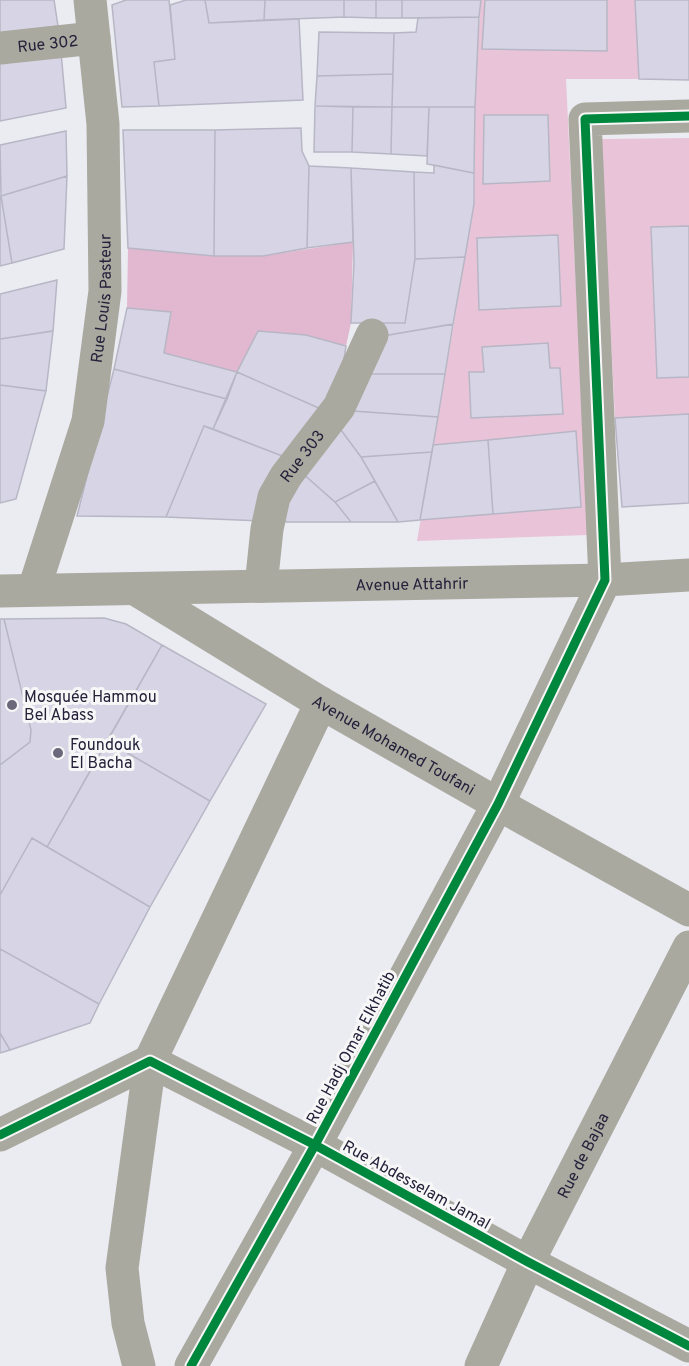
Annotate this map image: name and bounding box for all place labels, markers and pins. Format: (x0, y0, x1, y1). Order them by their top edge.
place label: Mosquée Hammou Bel Abass (24, 688, 157, 726)
marker: Mosquée Hammou Bel Abass (5, 698, 19, 712)
place label: Foundouk El Bacha (70, 736, 140, 774)
marker: Foundouk El Bacha (51, 746, 65, 760)

